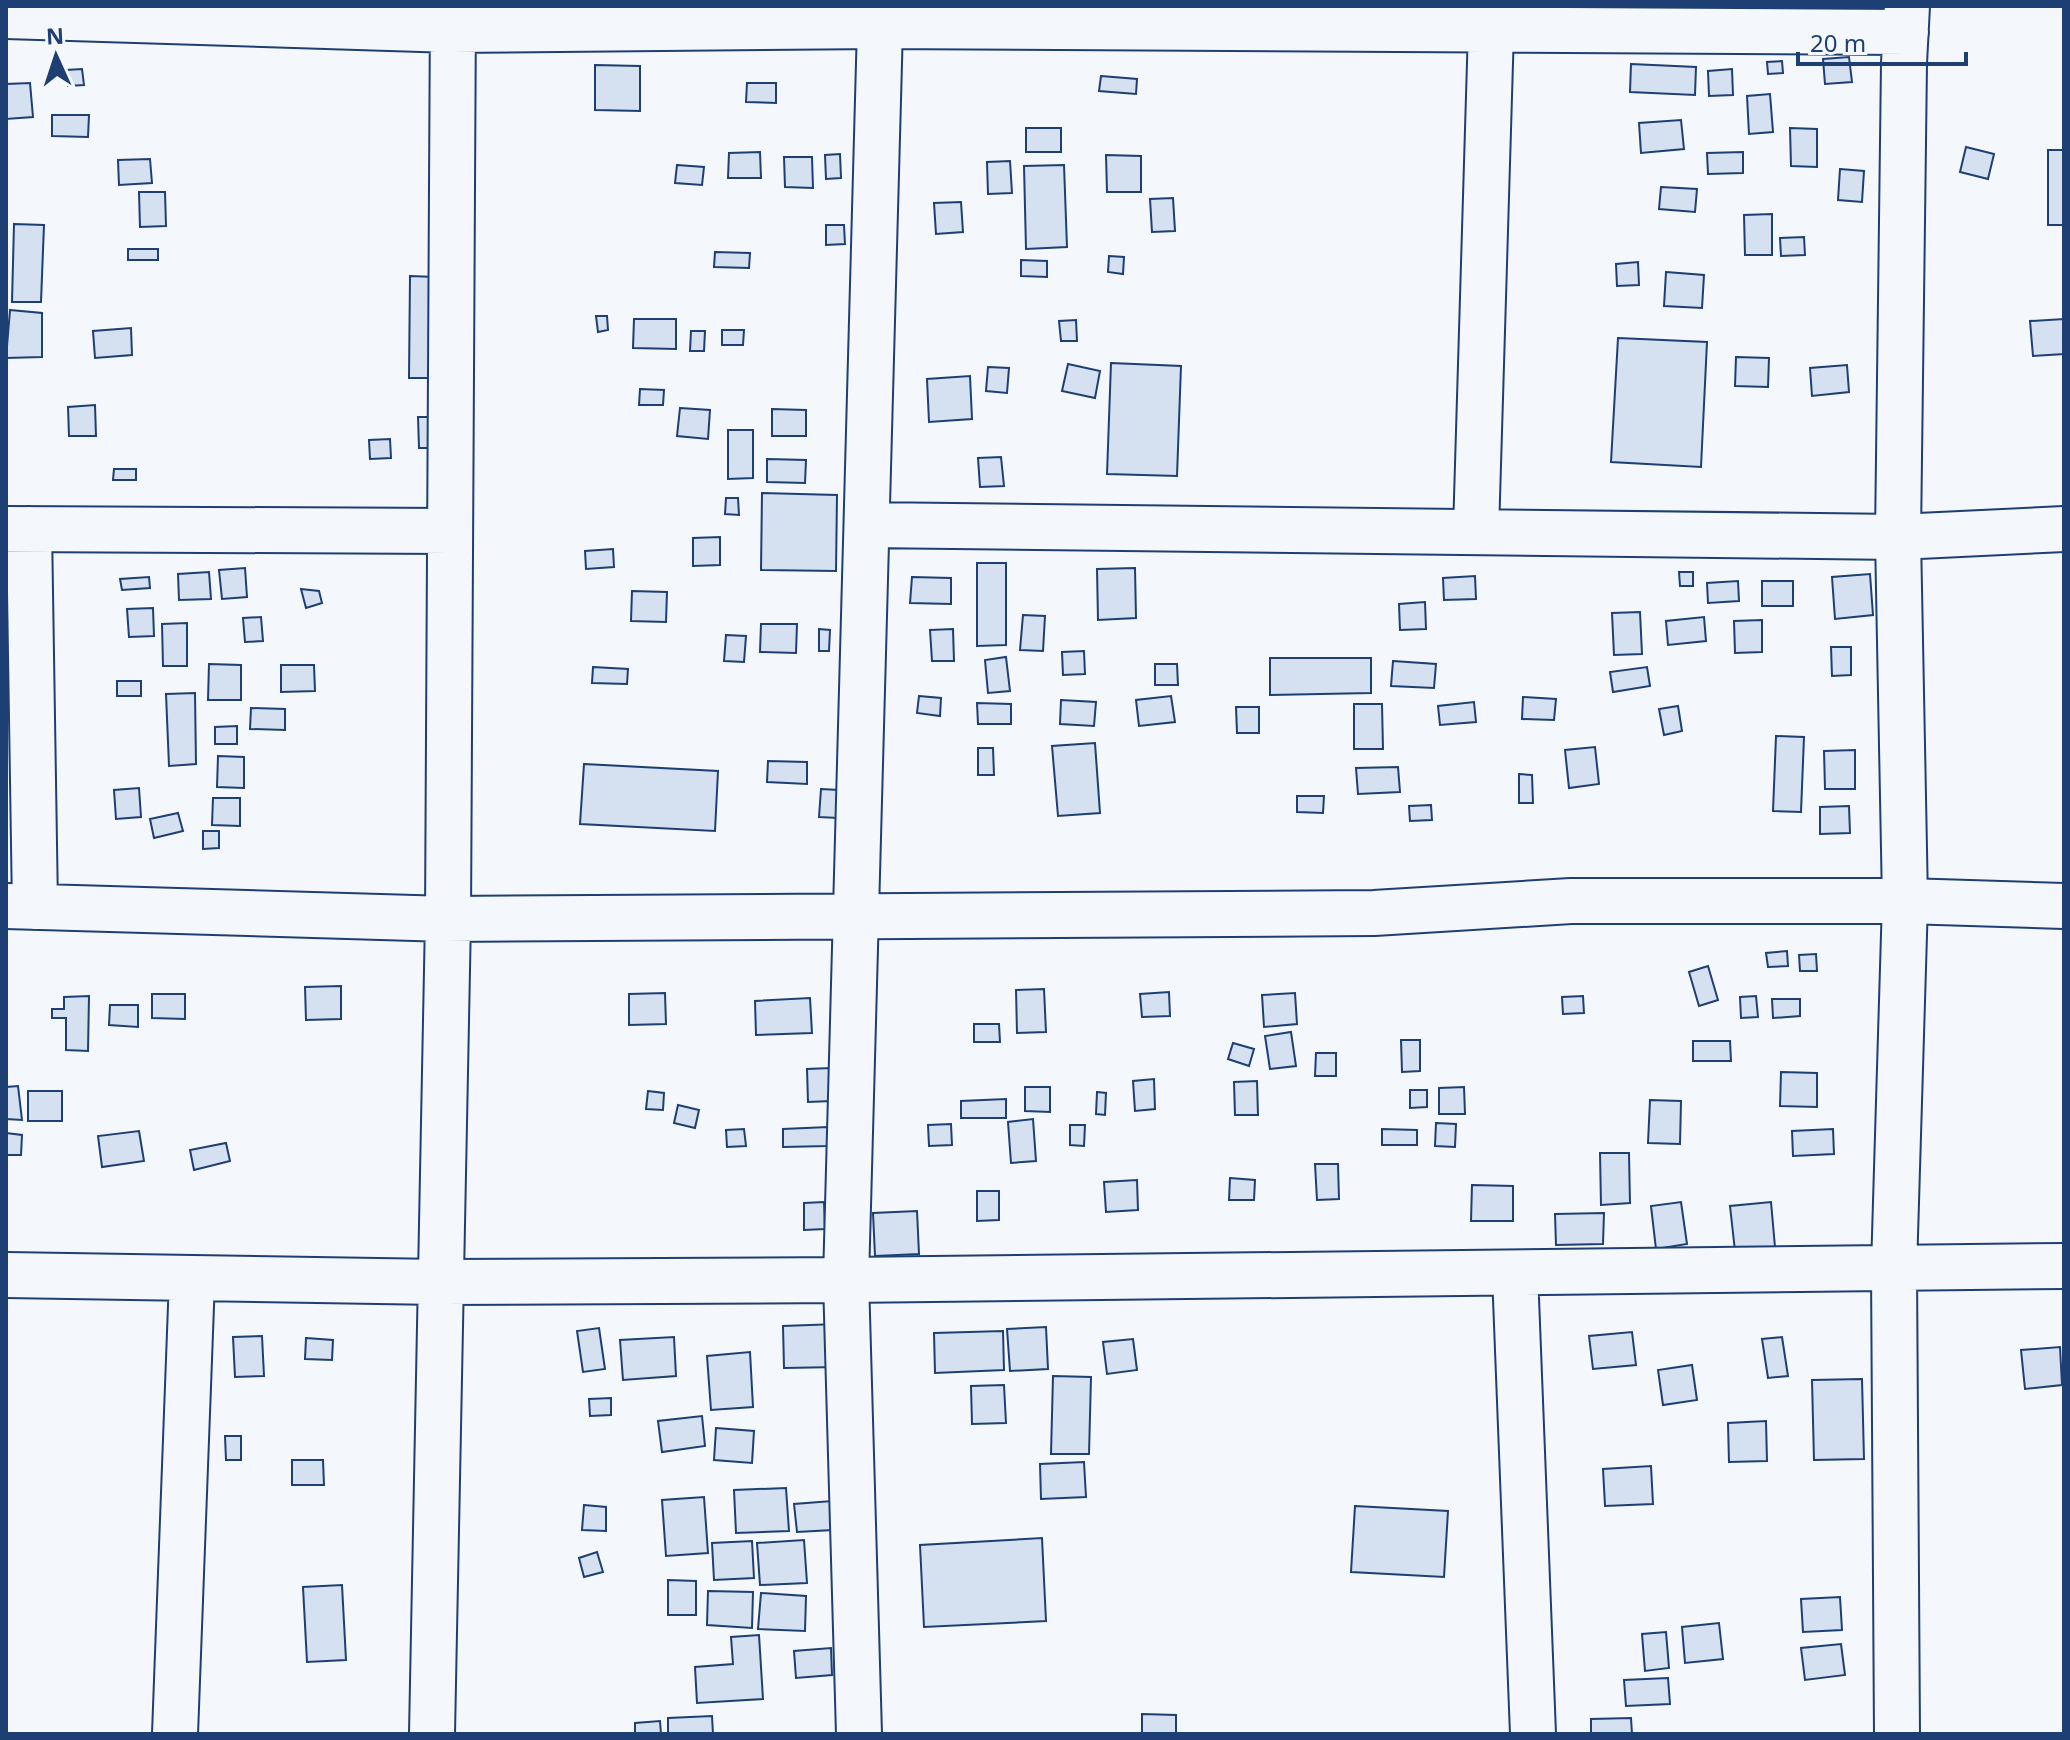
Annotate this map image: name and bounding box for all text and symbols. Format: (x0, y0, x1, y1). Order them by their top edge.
north arrow (16, 16, 96, 96)
scale bar (1798, 16, 1966, 66)
text: N (45, 20, 65, 50)
text: 20 m (1810, 26, 1866, 59)

